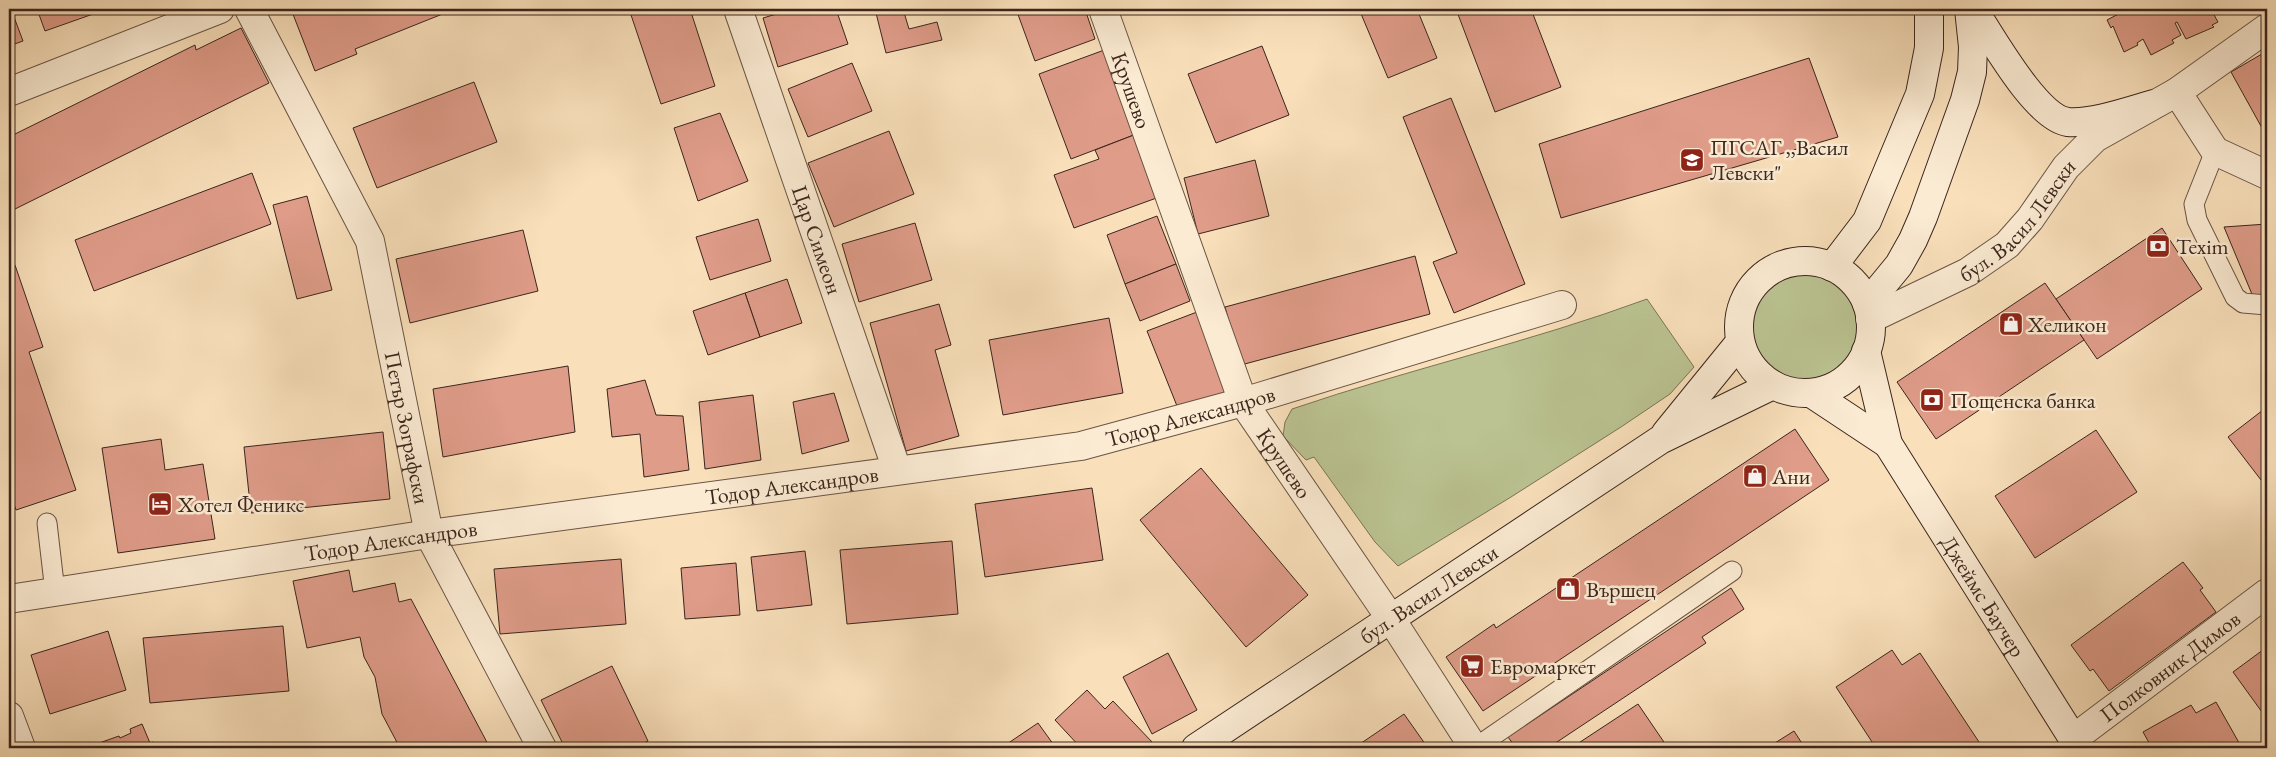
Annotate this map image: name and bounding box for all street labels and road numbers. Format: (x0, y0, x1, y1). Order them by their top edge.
street label: Крушево (1105, 48, 1159, 132)
street label: бул. Васил Левски (1955, 151, 2082, 288)
street label: Цар Симеон (785, 181, 850, 298)
street label: Петър Зографски (378, 349, 437, 507)
street label: Тодор Александров (1102, 379, 1278, 453)
street label: Крушево (1250, 422, 1319, 504)
street label: Тодор Александров (703, 459, 880, 511)
street label: Тодор Александров (302, 513, 479, 568)
street label: Джеймс Баучер (1934, 529, 2033, 662)
street label: бул. Васил Левски (1354, 537, 1504, 650)
street label: Полковник Димов (2094, 604, 2246, 729)

